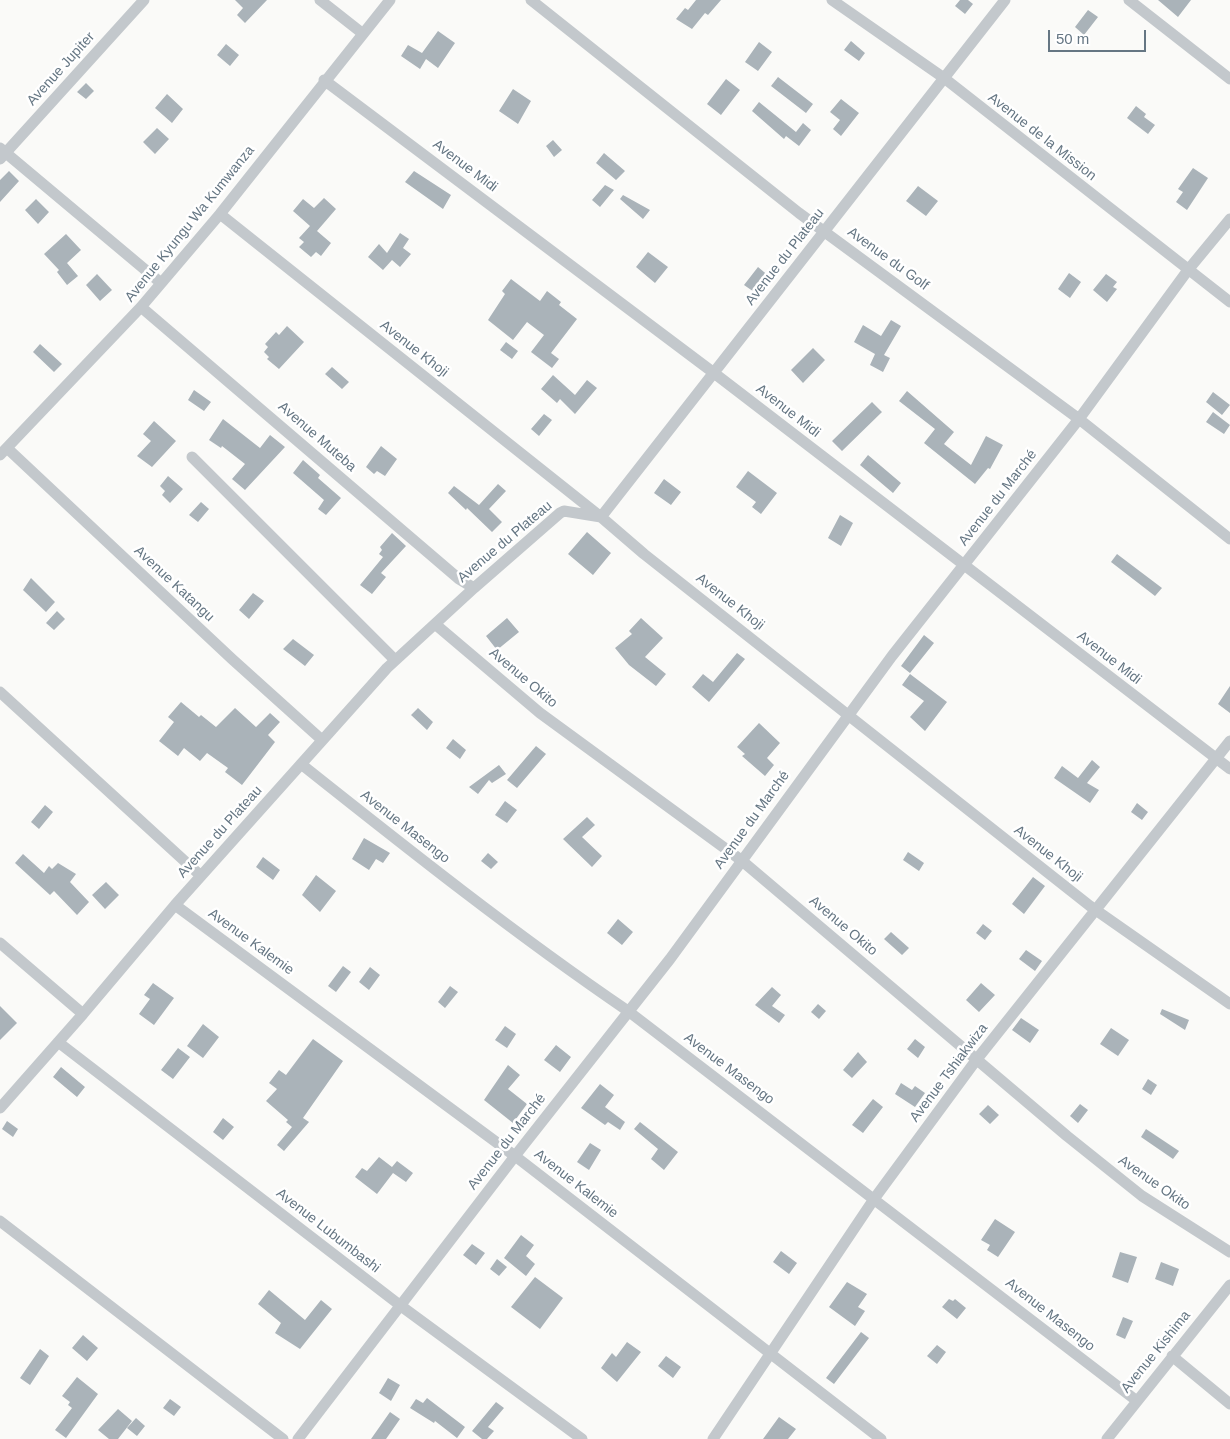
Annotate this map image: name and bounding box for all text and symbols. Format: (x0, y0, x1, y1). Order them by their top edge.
scale bar (1050, 20, 1148, 52)
street label: Avenue Jupiter (24, 29, 98, 109)
text: 50 m (1056, 30, 1089, 47)
street label: Avenue de la Mission (984, 89, 1100, 185)
street label: Avenue Midi (429, 136, 501, 196)
street label: Avenue Kyungu Wa Kumwanza (122, 143, 258, 305)
street label: Avenue du Plateau (742, 205, 828, 309)
street label: Avenue du Golf (844, 224, 932, 294)
street label: Avenue Khoji (376, 317, 452, 381)
street label: Avenue Midi (753, 381, 823, 441)
street label: Avenue Muteba (275, 399, 359, 475)
street label: Avenue du Marché (955, 447, 1041, 549)
street label: Avenue du Plateau (454, 498, 556, 586)
street label: Avenue Katangu (131, 543, 217, 625)
street label: Avenue Khoji (692, 570, 768, 634)
street label: Avenue Midi (1074, 628, 1144, 688)
street label: Avenue Okito (486, 645, 560, 711)
street label: Avenue du Marché (711, 768, 793, 872)
street label: Avenue du Plateau (174, 783, 266, 881)
street label: Avenue Masengo (357, 787, 453, 867)
street label: Avenue Khoji (1010, 822, 1086, 886)
street label: Avenue Okito (806, 893, 880, 959)
street label: Avenue Kalemie (205, 905, 297, 979)
street label: Avenue Tshiakwiza (907, 1021, 991, 1125)
street label: Avenue Masengo (681, 1030, 777, 1108)
street label: Avenue du Marché (464, 1091, 550, 1193)
street label: Avenue Kalemie (531, 1146, 621, 1222)
street label: Avenue Okito (1115, 1152, 1193, 1214)
street label: Avenue Lubumbashi (273, 1185, 383, 1277)
street label: Avenue Masengo (1002, 1275, 1098, 1355)
street label: Avenue Kishima (1118, 1308, 1194, 1396)

